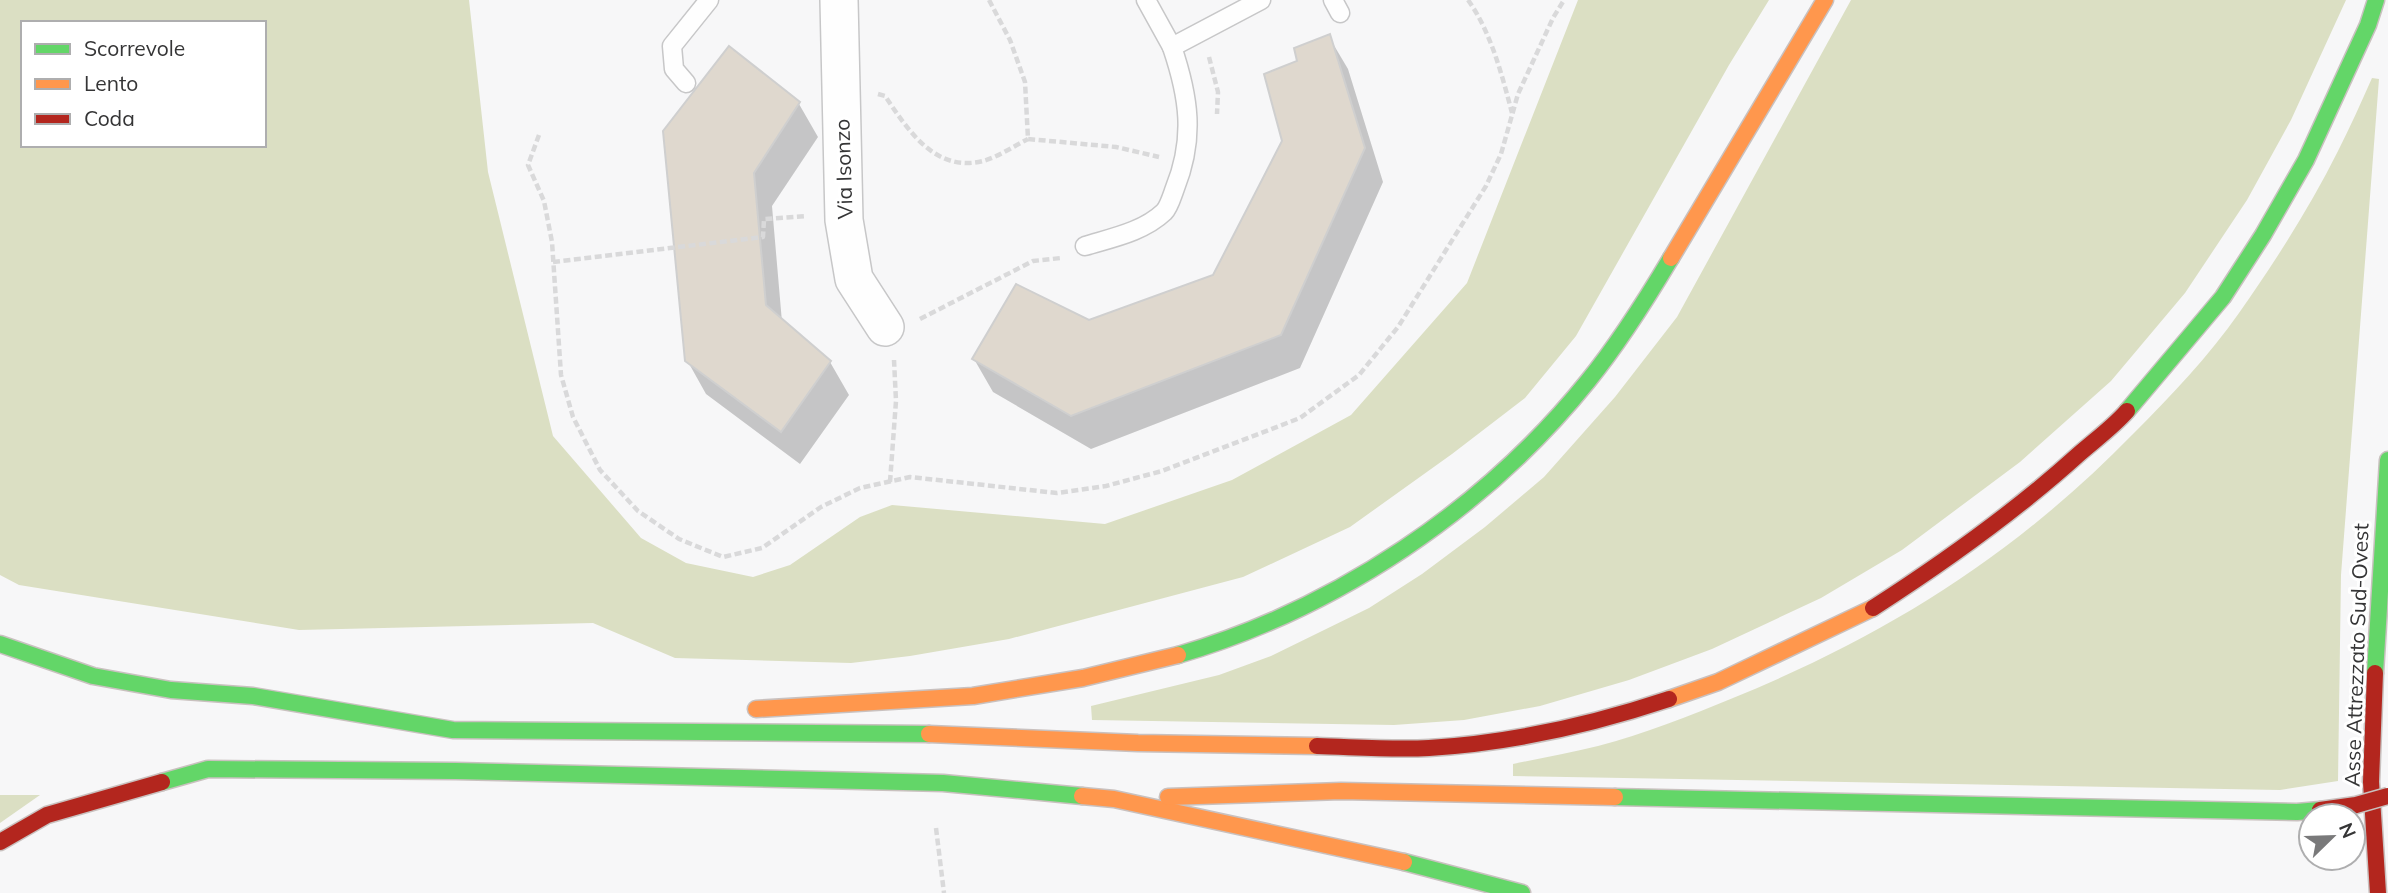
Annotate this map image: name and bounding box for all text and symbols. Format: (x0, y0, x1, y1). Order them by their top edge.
legend (21, 21, 266, 147)
text: Scorrevole (84, 35, 185, 61)
text: Lento (84, 70, 138, 96)
text: Coda (84, 105, 135, 131)
street label: Via Isonzo (828, 118, 858, 220)
street label: Asse Attrezzato Sud-Ovest (2338, 523, 2374, 787)
north arrow (2297, 802, 2367, 872)
text: N (2334, 819, 2361, 842)

